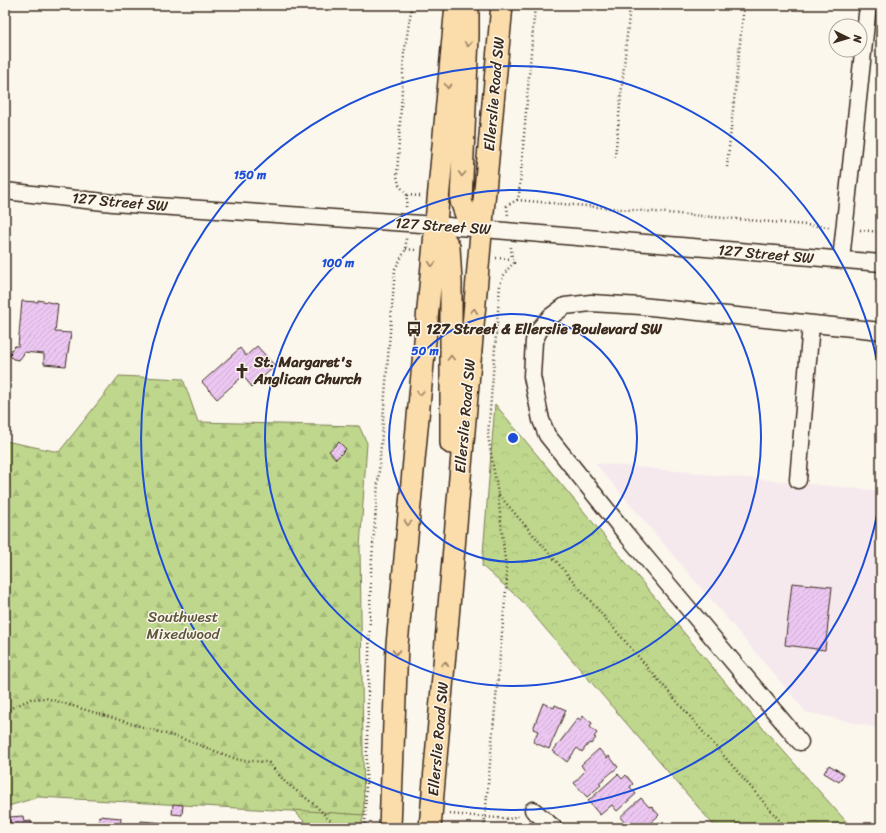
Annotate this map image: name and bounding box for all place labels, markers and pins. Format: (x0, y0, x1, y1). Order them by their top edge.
place label: 127 Street & Ellerslie Boulevard SW (426, 316, 663, 342)
bus stop icon: 127 Street & Ellerslie Boulevard SW (405, 320, 423, 338)
place label: St. Margaret's Anglican Church (253, 349, 362, 392)
church icon: St. Margaret's Anglican Church (233, 362, 251, 380)
centre of rings (506, 431, 520, 445)

